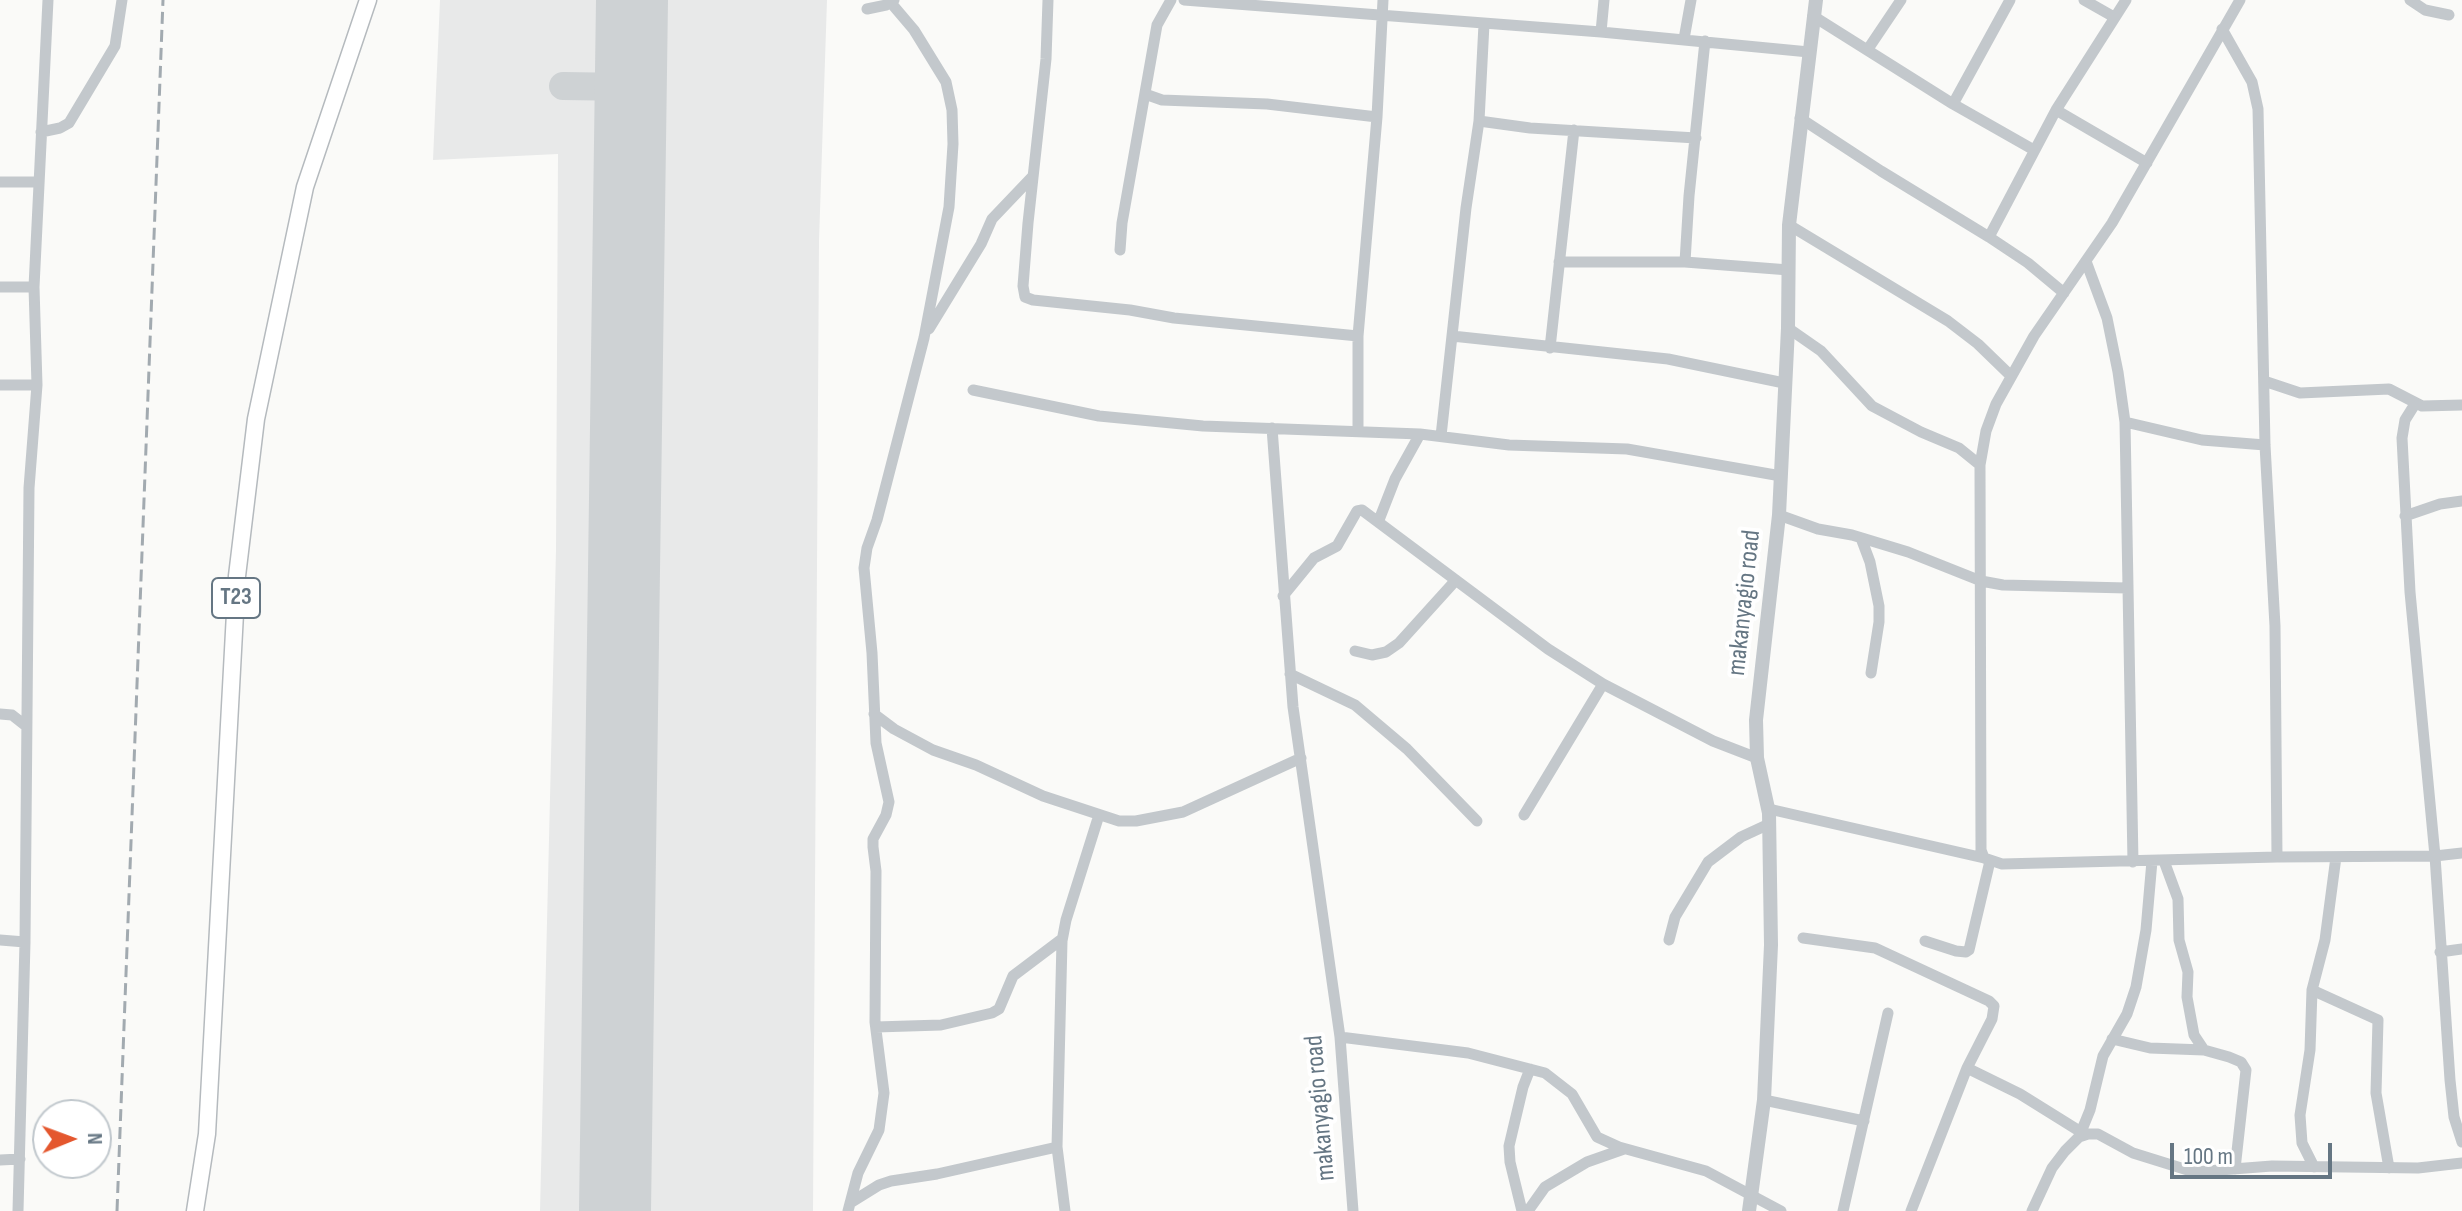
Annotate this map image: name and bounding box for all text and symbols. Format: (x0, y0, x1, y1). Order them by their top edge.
street label: makanyagio road (1722, 529, 1768, 677)
road number: T23 (212, 578, 260, 618)
street label: makanyagio road (1299, 1034, 1343, 1182)
north arrow (32, 1099, 112, 1179)
scale bar (2174, 1127, 2336, 1177)
text: N (81, 1132, 108, 1145)
text: 100 m (2184, 1142, 2233, 1171)

